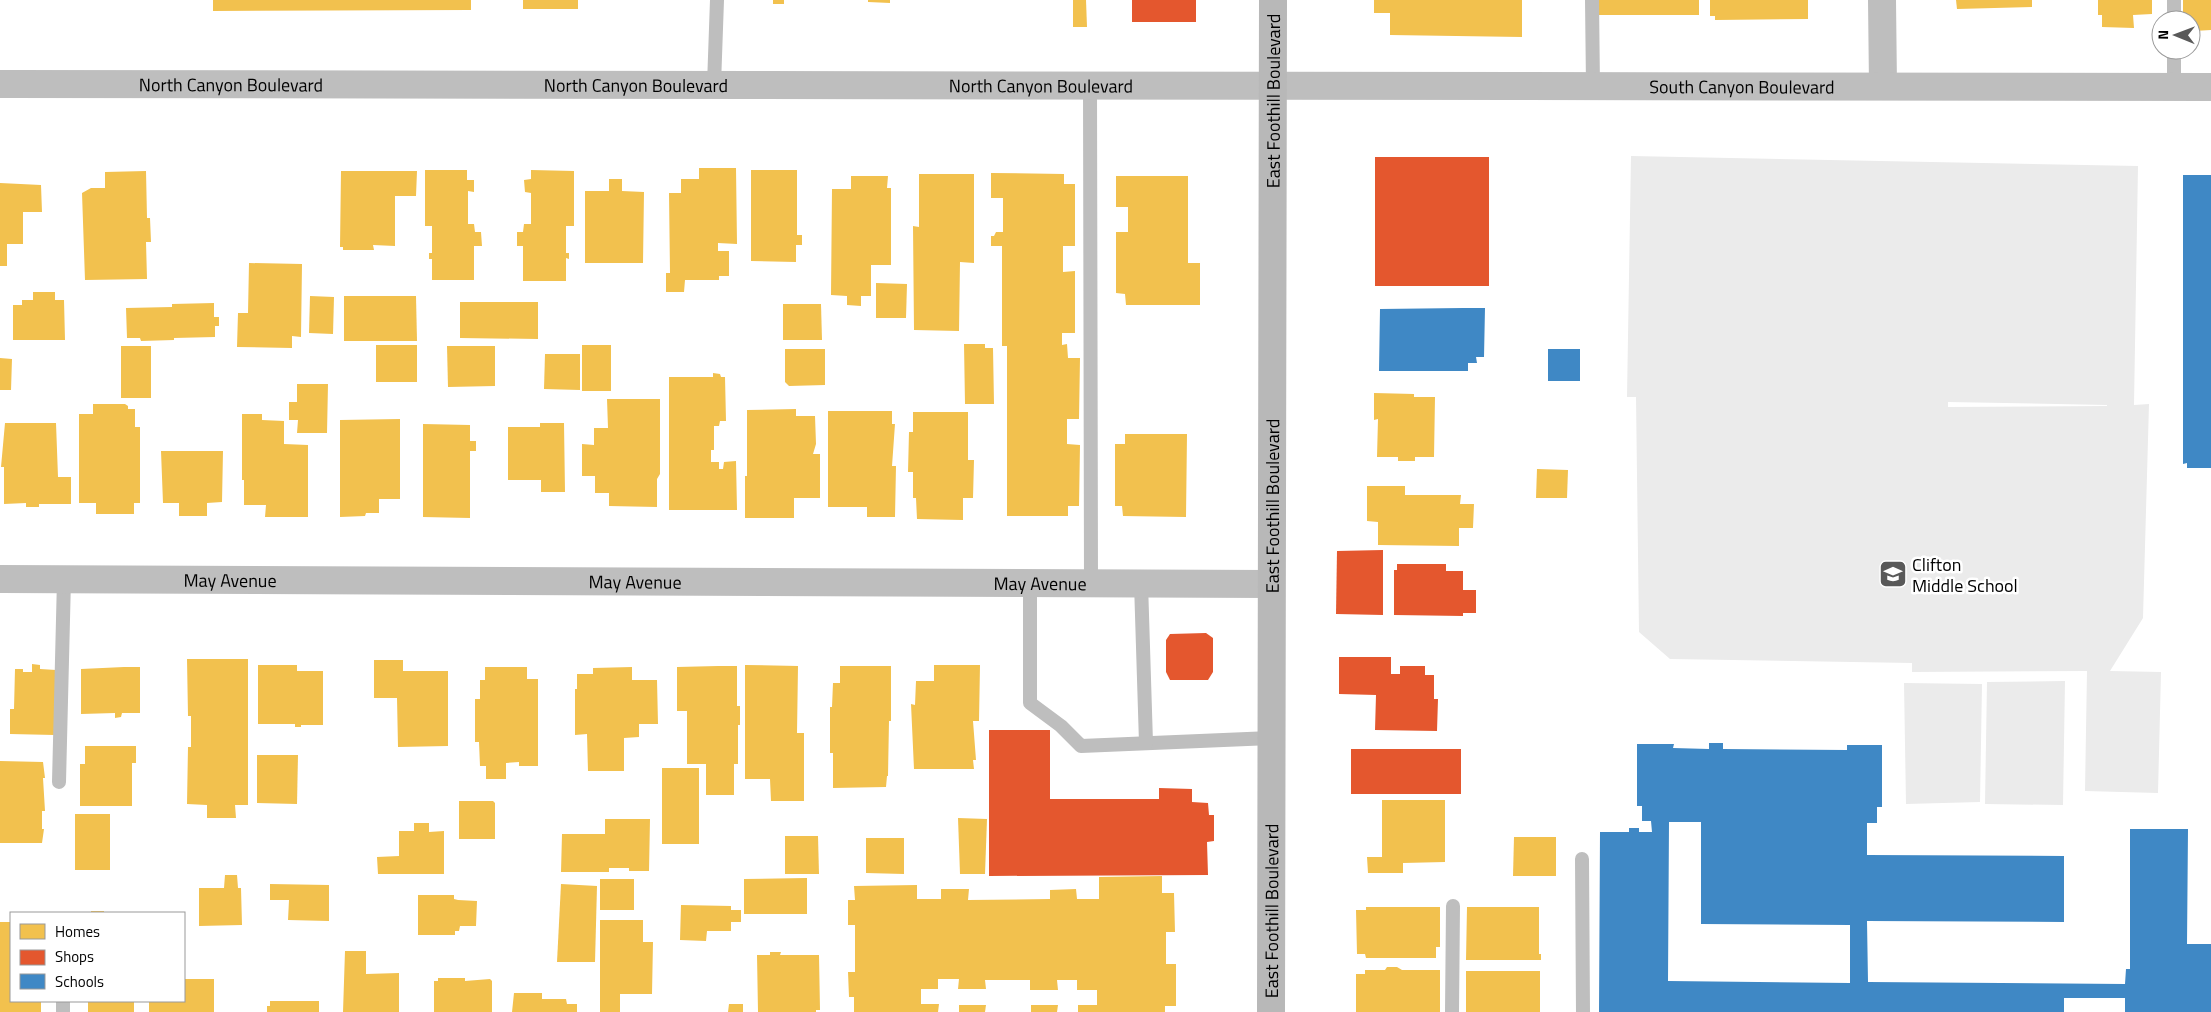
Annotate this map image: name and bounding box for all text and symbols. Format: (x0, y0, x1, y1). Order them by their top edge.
north arrow (2151, 10, 2201, 60)
street label: East Foothill Boulevard (1259, 14, 1286, 188)
text: N (2152, 30, 2173, 40)
street label: North Canyon Boulevard (139, 71, 323, 98)
street label: North Canyon Boulevard (544, 71, 728, 98)
street label: North Canyon Boulevard (949, 72, 1133, 99)
street label: South Canyon Boulevard (1649, 73, 1835, 100)
street label: East Foothill Boulevard (1258, 419, 1286, 593)
place label: Clifton Middle School (1912, 551, 2018, 599)
school or university icon: Clifton Middle School (1878, 559, 1908, 589)
street label: May Avenue (183, 566, 277, 594)
street label: May Avenue (588, 568, 682, 595)
street label: May Avenue (993, 569, 1087, 597)
street label: East Foothill Boulevard (1258, 824, 1285, 998)
legend (10, 912, 185, 1002)
text: Homes (55, 920, 100, 943)
text: Shops (55, 945, 94, 968)
text: Schools (55, 970, 104, 993)

